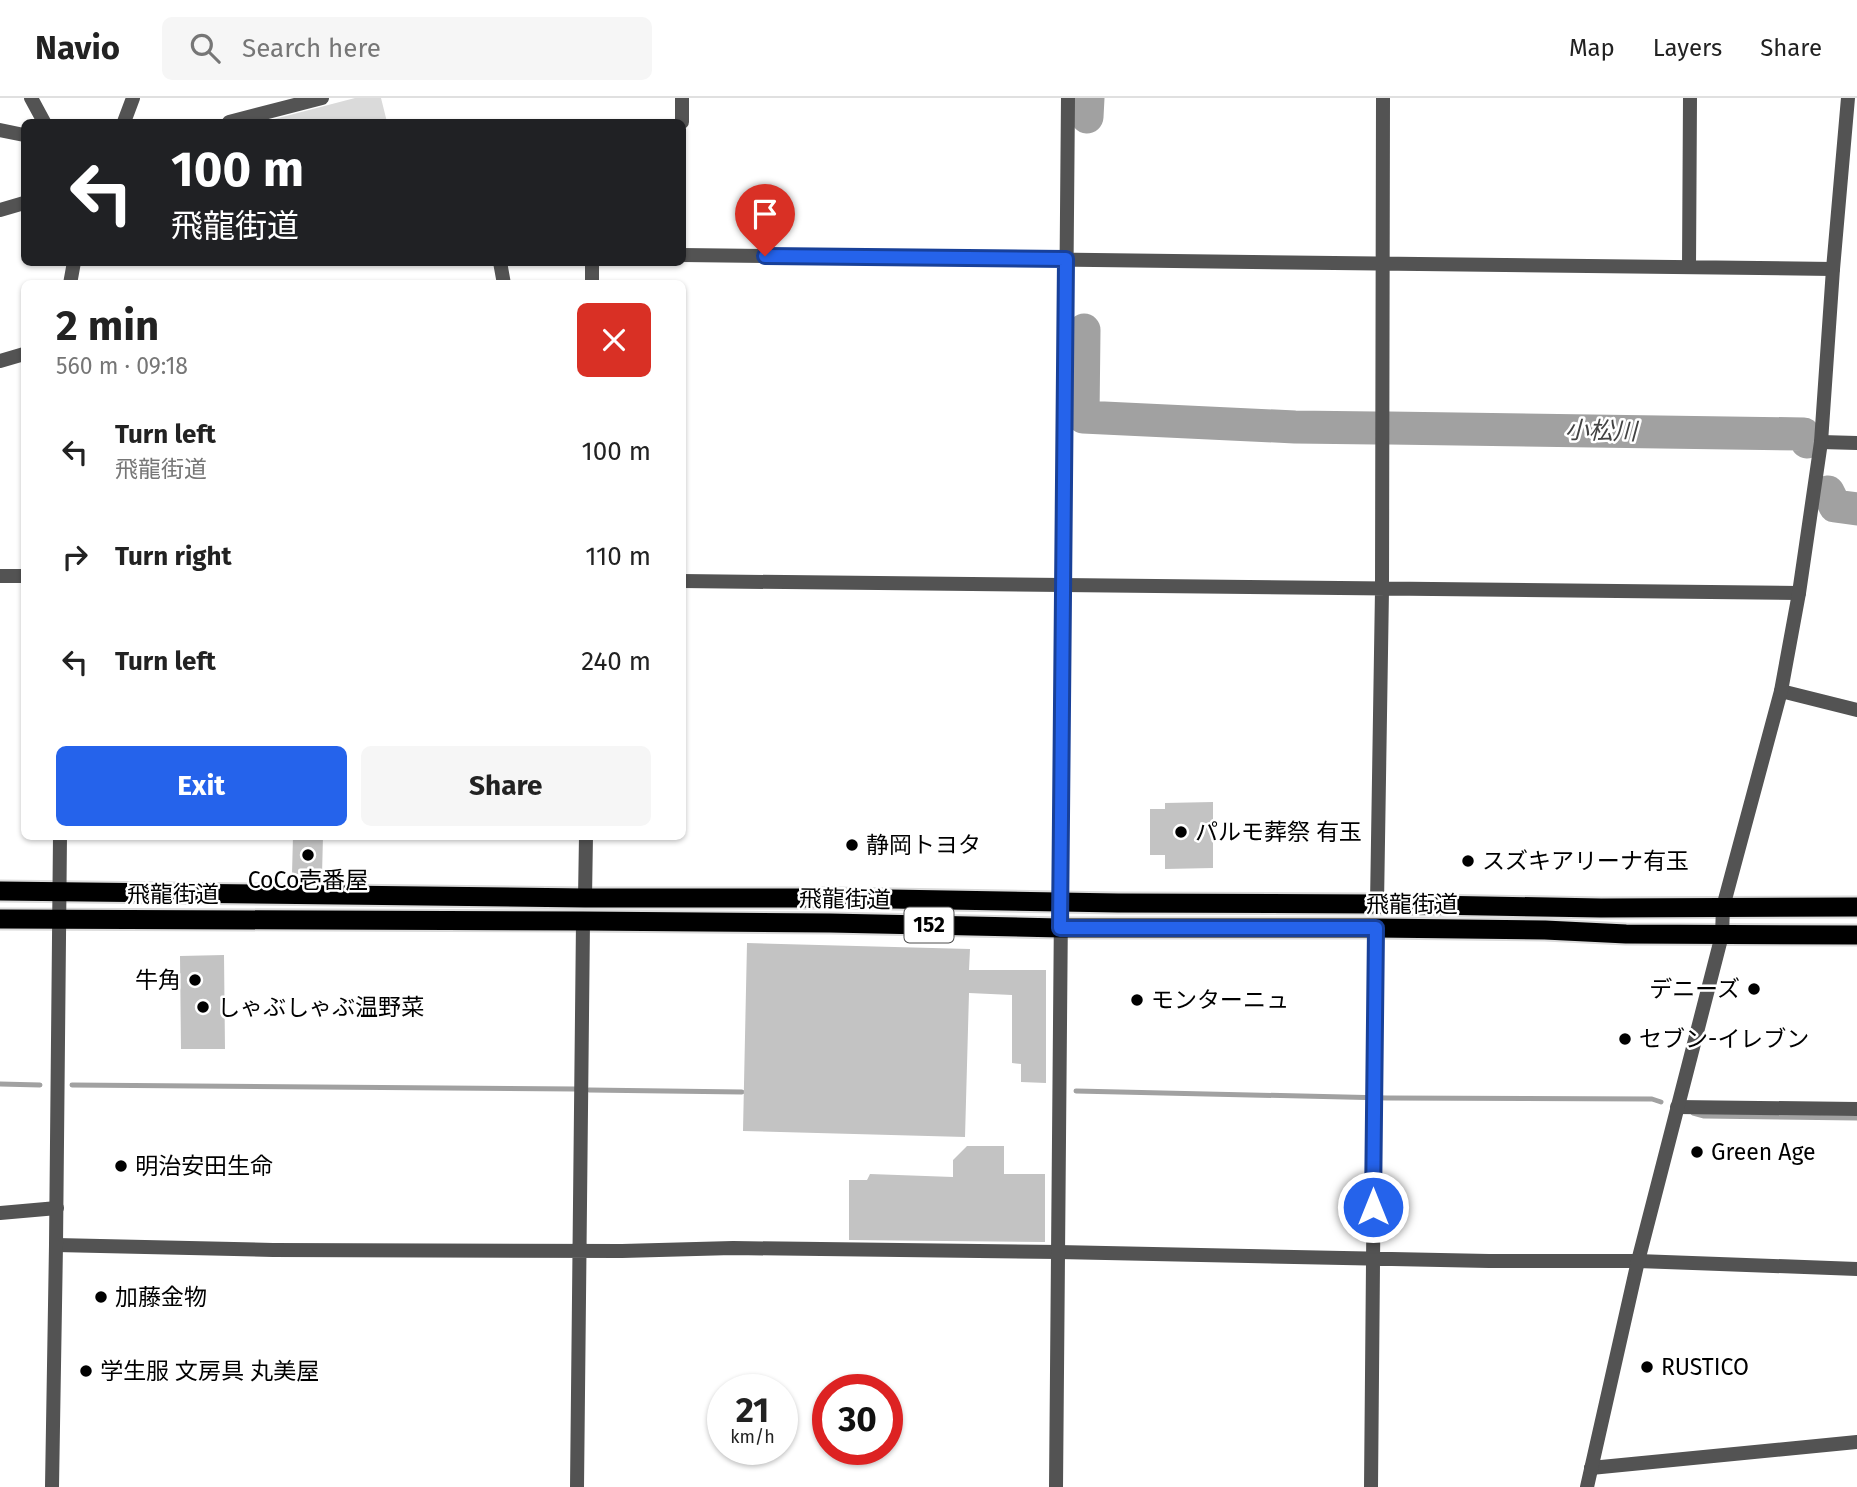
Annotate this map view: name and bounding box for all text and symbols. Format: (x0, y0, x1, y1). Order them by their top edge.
search box (162, 17, 652, 80)
text: Navio (35, 28, 120, 68)
icon: search (186, 29, 224, 67)
text: Search here (242, 33, 381, 64)
text: Map (1569, 34, 1615, 62)
text: Layers (1653, 34, 1722, 62)
text: Share (1760, 34, 1822, 62)
text: 100 m (171, 140, 304, 199)
icon: left (56, 147, 147, 238)
pin (735, 184, 795, 256)
icon: arrive (746, 195, 784, 233)
text: 飛龍街道 (171, 207, 299, 245)
text: 2 min (56, 301, 159, 351)
button: close (577, 303, 651, 377)
text: 560 m · 09:18 (56, 352, 188, 380)
water label: 小松川 (1565, 416, 1640, 446)
text: Turn left (115, 419, 216, 450)
icon: left (56, 433, 94, 471)
text: 100 m (582, 436, 651, 467)
text: 飛龍街道 (115, 455, 207, 483)
icon: right (56, 538, 94, 576)
text: Turn right (115, 541, 232, 572)
text: 110 m (585, 541, 651, 572)
icon: left (56, 643, 94, 681)
text: Turn left (115, 646, 216, 677)
text: 240 m (581, 646, 651, 677)
button: Exit (56, 746, 347, 826)
button: Share (361, 746, 651, 826)
place label: パルモ葬祭 有玉 (1195, 818, 1362, 846)
marker: パルモ葬祭 有玉 (1173, 824, 1189, 840)
place label: 静岡トヨタ (866, 831, 981, 859)
marker: 静岡トヨタ (844, 837, 860, 853)
marker: CoCo壱番屋 (300, 847, 316, 863)
place label: スズキアリーナ有玉 (1482, 847, 1689, 875)
marker: スズキアリーナ有玉 (1460, 853, 1476, 869)
place label: CoCo壱番屋 (248, 866, 368, 894)
street label: 飛龍街道 (127, 880, 219, 908)
street label: 飛龍街道 (799, 884, 891, 914)
street label: 飛龍街道 (1366, 890, 1458, 918)
road number: 152 (904, 908, 954, 942)
place label: 牛角 (135, 966, 181, 994)
marker: 牛角 (187, 972, 203, 988)
place label: デニーズ (1649, 975, 1740, 1003)
marker: デニーズ (1746, 981, 1762, 997)
place label: モンターニュ (1151, 986, 1289, 1014)
marker: モンターニュ (1129, 992, 1145, 1008)
place label: しゃぶしゃぶ温野菜 (217, 993, 424, 1021)
marker: しゃぶしゃぶ温野菜 (195, 999, 211, 1015)
place label: セブン-イレブン (1639, 1025, 1809, 1053)
marker: セブン-イレブン (1617, 1031, 1633, 1047)
place label: Green Age (1711, 1138, 1816, 1166)
marker: Green Age (1689, 1144, 1705, 1160)
place label: 明治安田生命 (135, 1152, 273, 1180)
marker: 明治安田生命 (113, 1158, 129, 1174)
position arrow (1336, 1170, 1410, 1244)
place label: 加藤金物 (115, 1283, 207, 1311)
marker: 加藤金物 (93, 1289, 109, 1305)
place label: RUSTICO (1661, 1353, 1749, 1381)
place label: 学生服 文房具 丸美屋 (100, 1357, 319, 1385)
marker: RUSTICO (1639, 1359, 1655, 1375)
marker: 学生服 文房具 丸美屋 (78, 1363, 94, 1379)
speed limit sign: 30 (812, 1374, 903, 1465)
text: 21 (736, 1389, 769, 1431)
text: km/h (730, 1426, 775, 1448)

